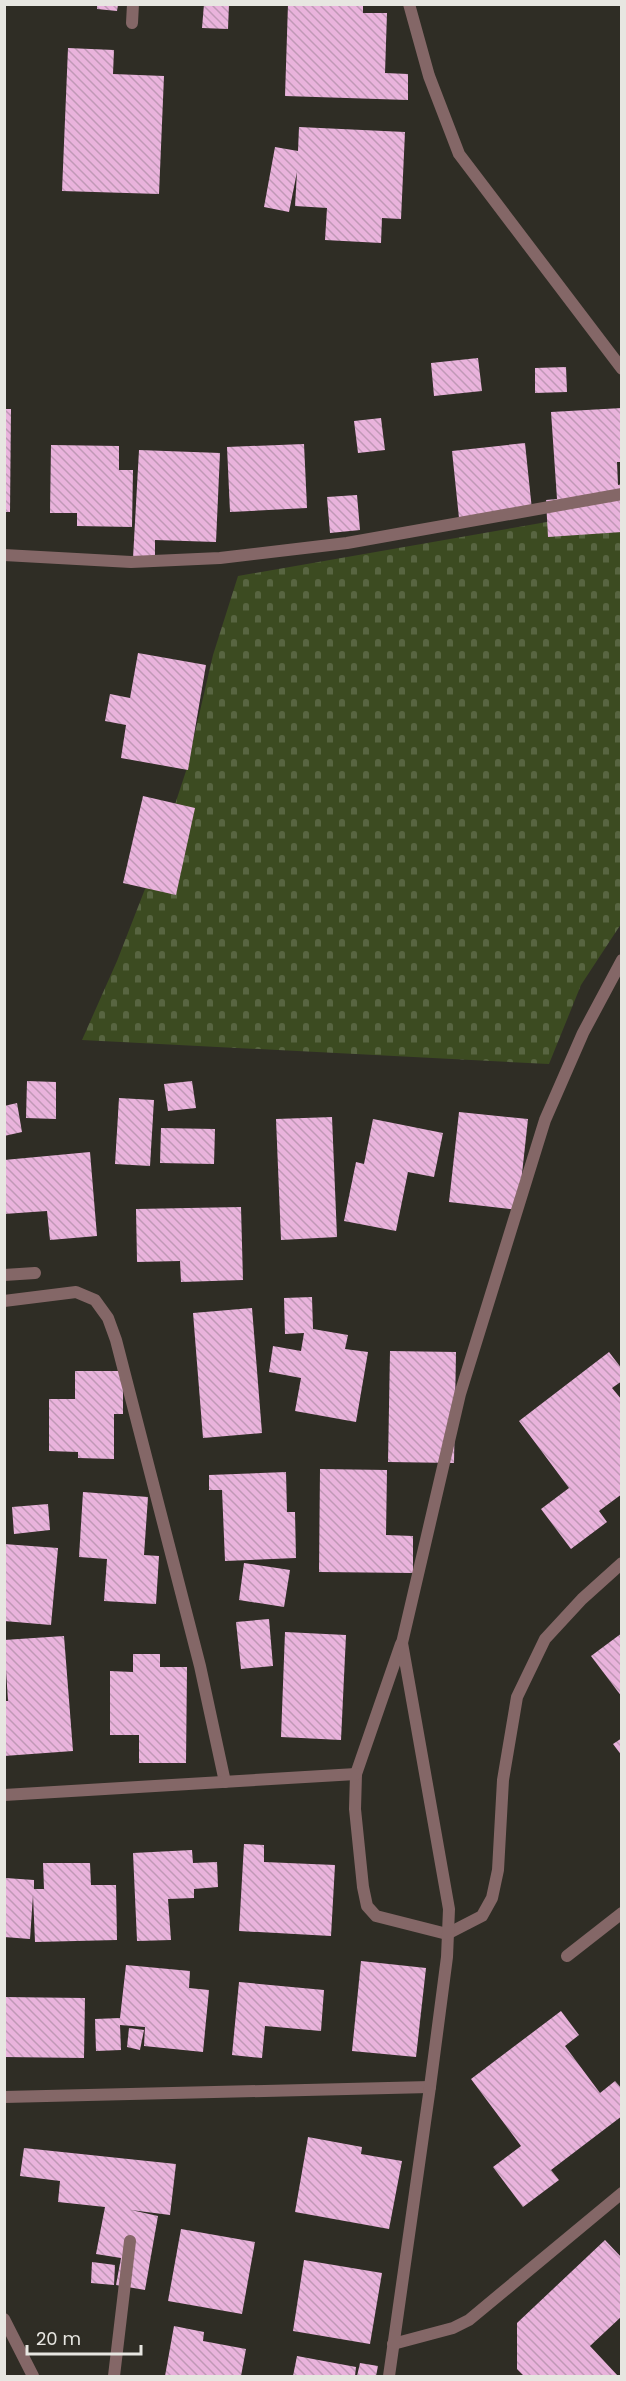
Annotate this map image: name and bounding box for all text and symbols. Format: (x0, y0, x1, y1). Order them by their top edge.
scale bar (27, 2318, 141, 2356)
text: 20 m (36, 2326, 81, 2351)

